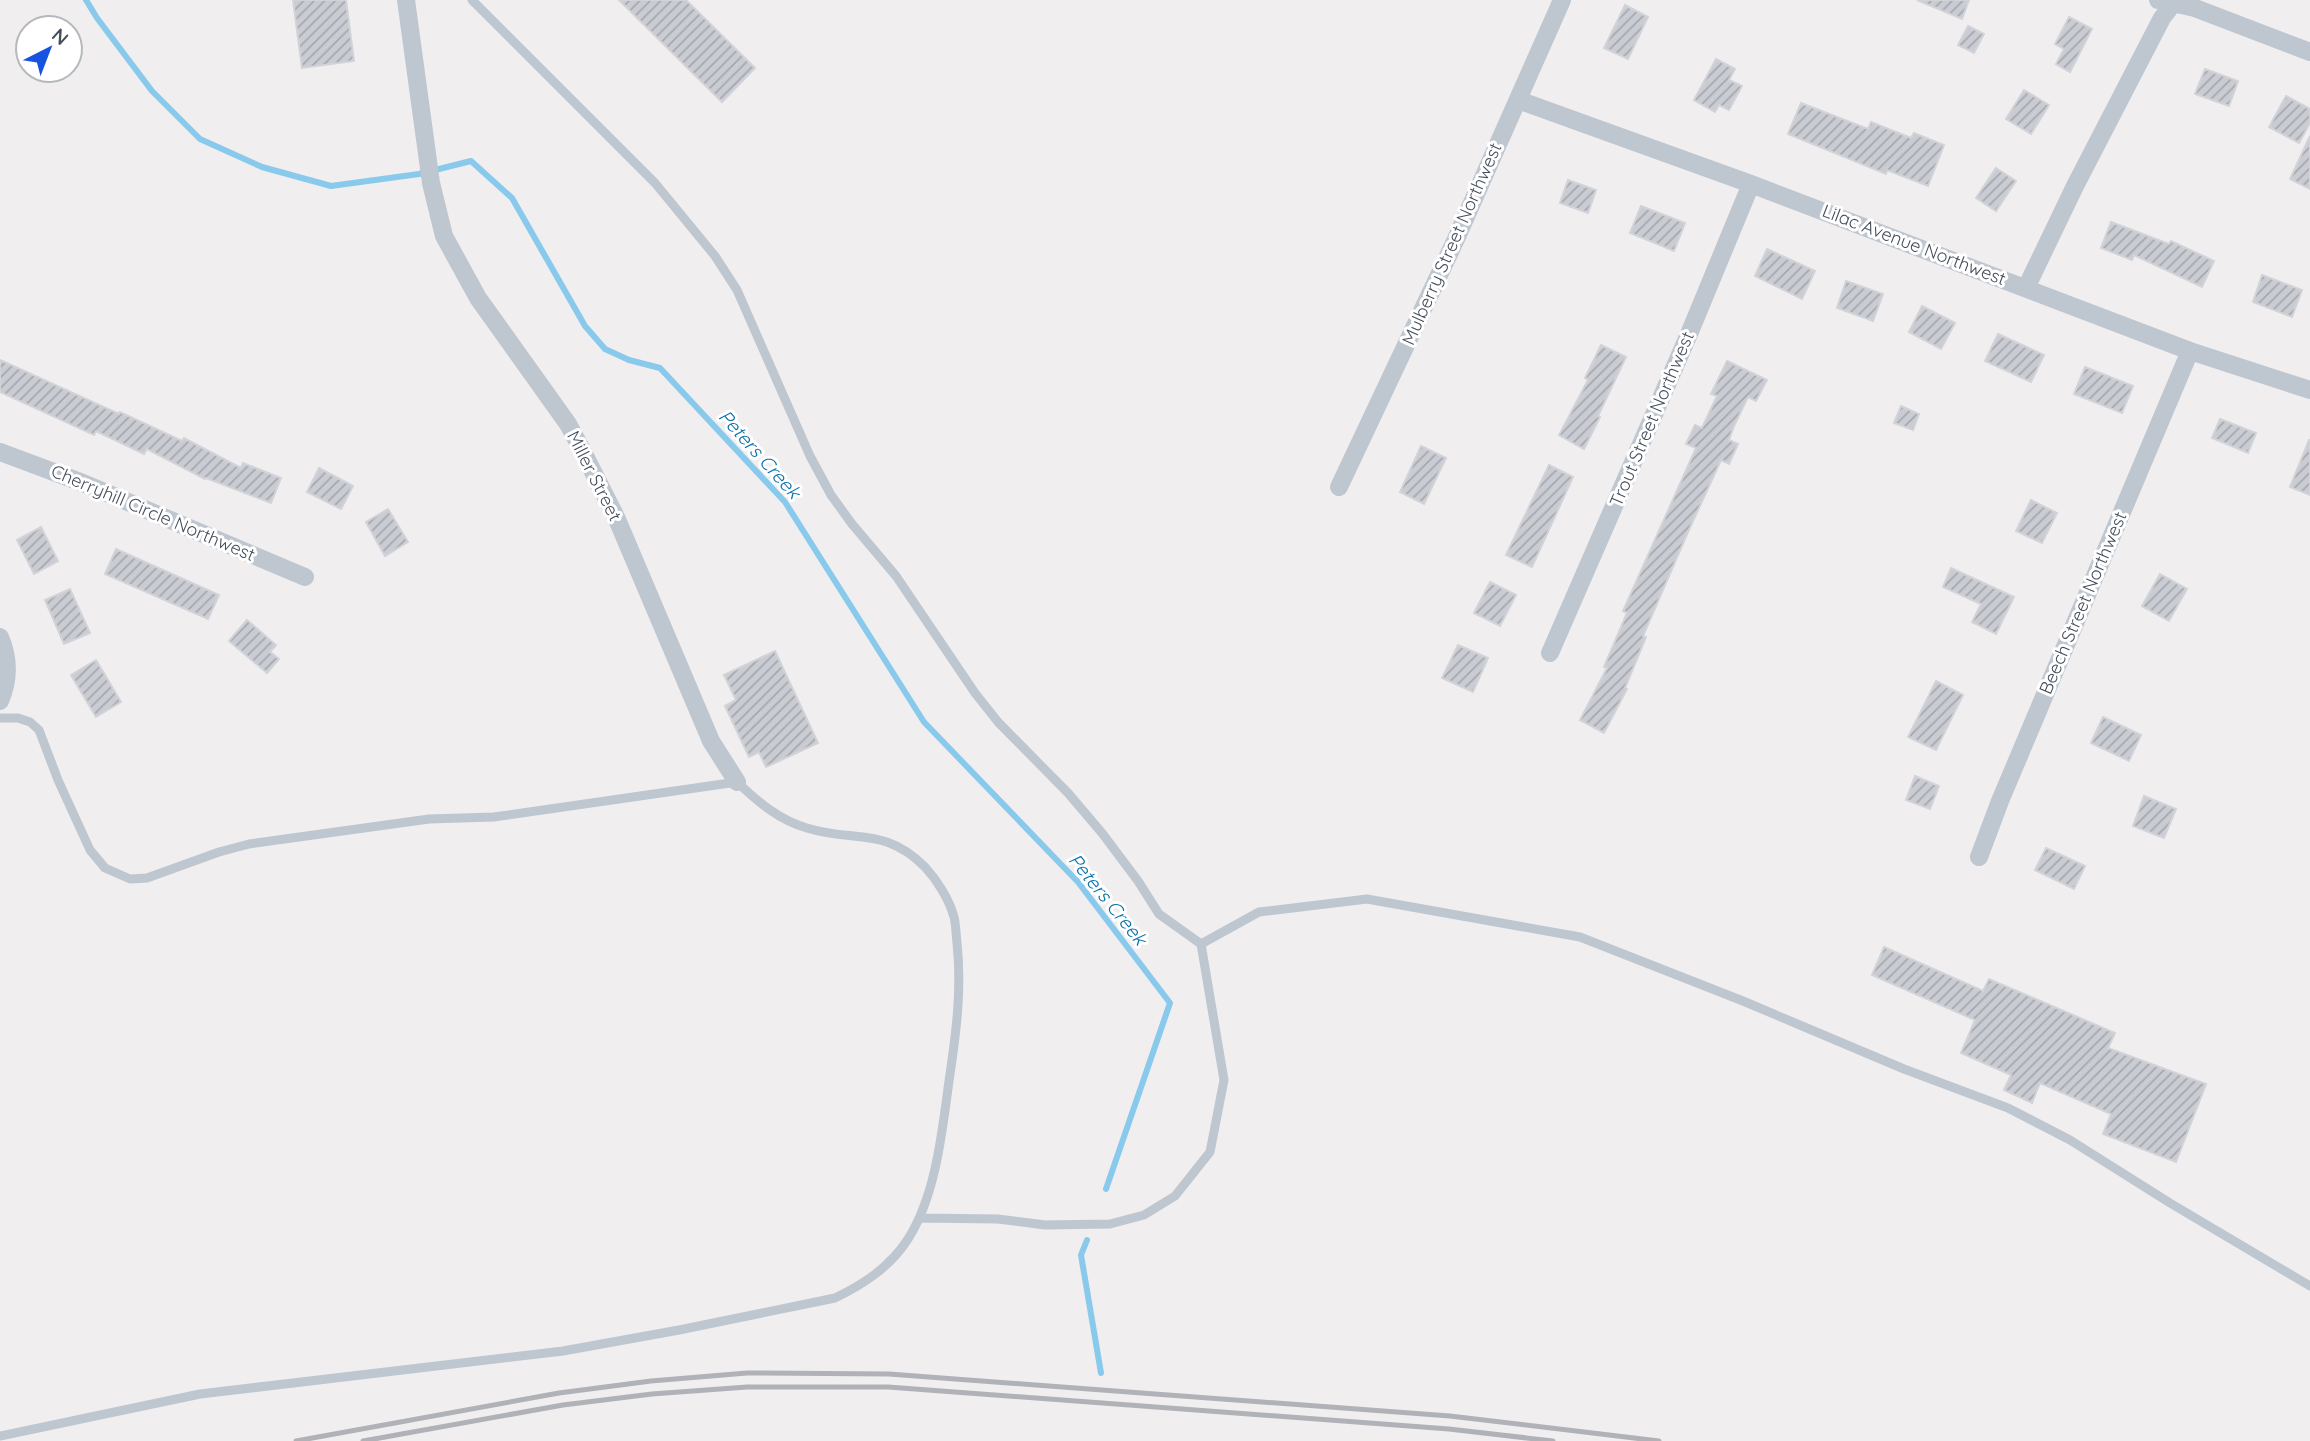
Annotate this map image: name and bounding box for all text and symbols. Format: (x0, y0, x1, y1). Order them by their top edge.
north arrow (14, 14, 84, 84)
text: N (47, 23, 74, 50)
street label: Mulberry Street Northwest (1397, 139, 1507, 348)
street label: Lilac Avenue Northwest (1819, 199, 2009, 290)
street label: Trout Street Northwest (1604, 328, 1699, 510)
water label: Peters Creek (714, 405, 807, 505)
street label: Miller Street (562, 427, 627, 525)
street label: Cherryhill Circle Northwest (48, 459, 259, 566)
street label: Beech Street Northwest (2034, 508, 2131, 698)
water label: Peters Creek (1064, 848, 1153, 951)

